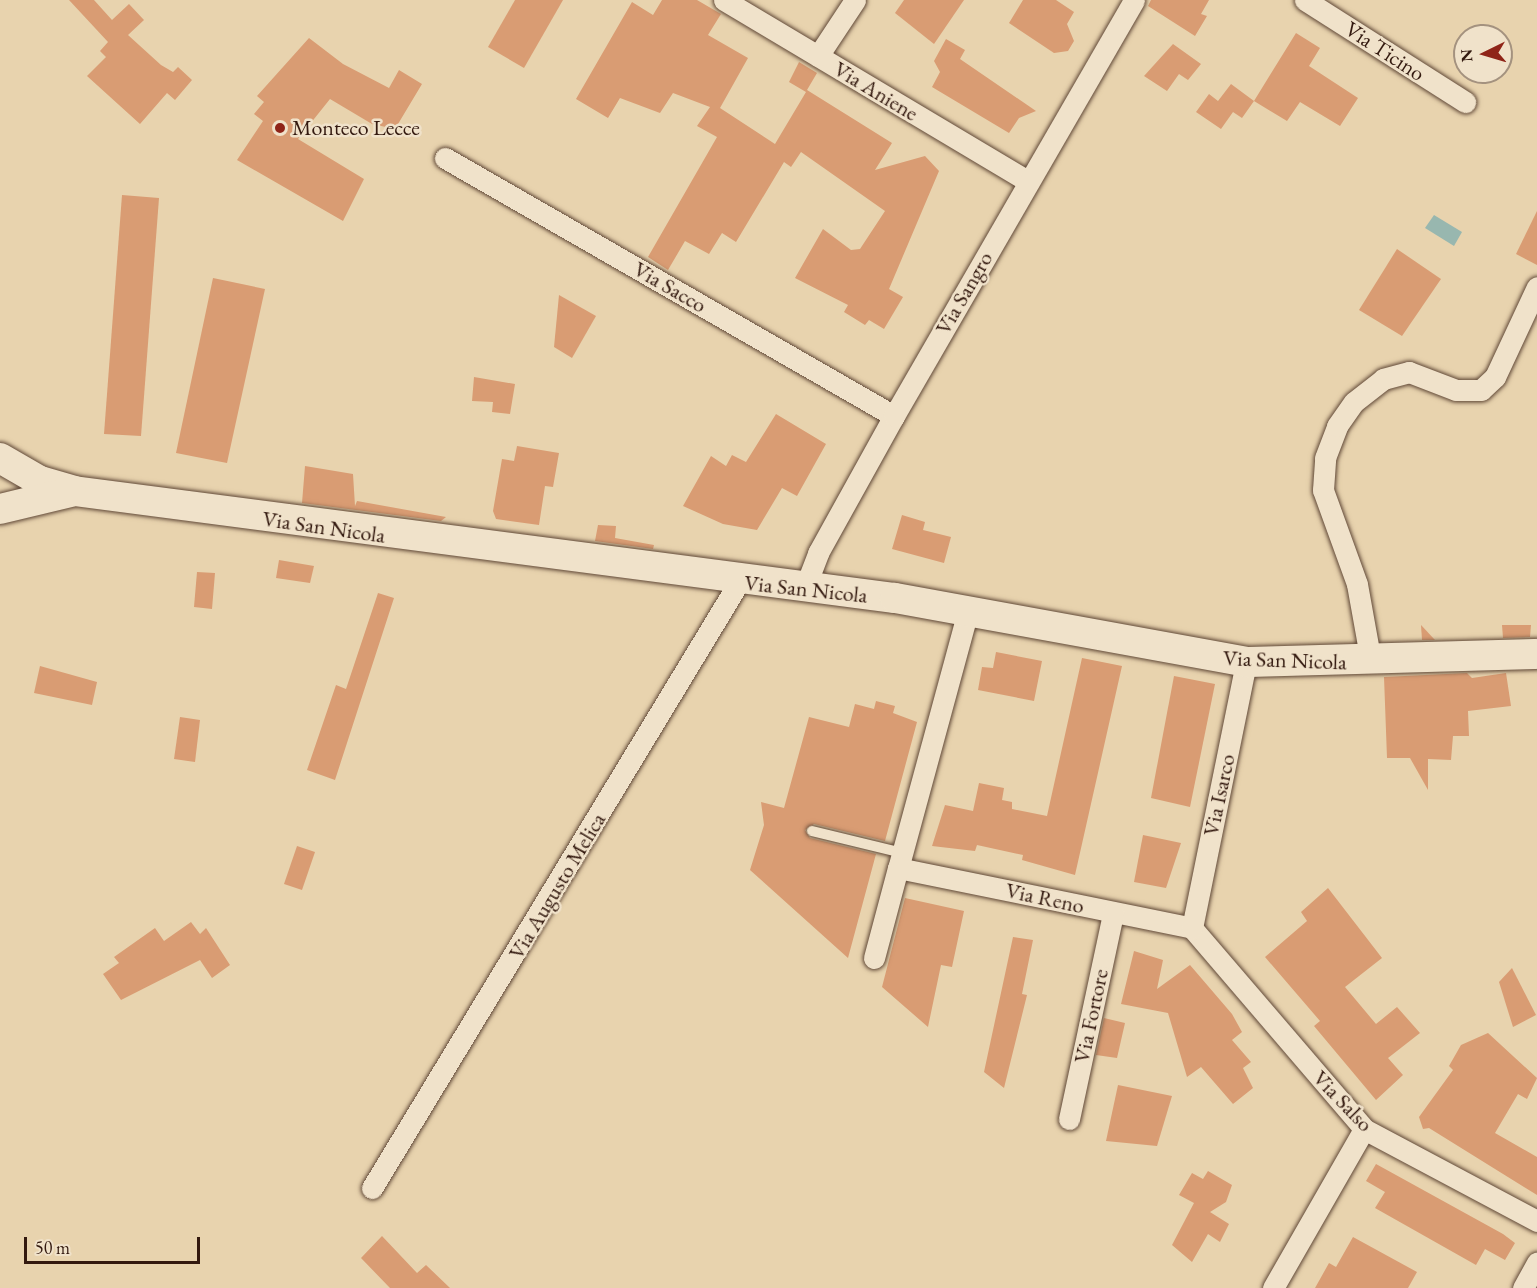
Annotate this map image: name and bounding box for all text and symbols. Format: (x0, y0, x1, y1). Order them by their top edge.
street label: Via Ticino (1340, 15, 1430, 87)
north arrow (1453, 24, 1513, 84)
text: N (1456, 48, 1478, 63)
street label: Via Aniene (829, 55, 923, 127)
place label: Monteco Lecce (292, 115, 420, 141)
marker: Monteco Lecce (273, 121, 287, 135)
street label: Via Sangro (930, 247, 998, 339)
street label: Via Sacco (629, 256, 711, 318)
street label: Via San Nicola (261, 505, 387, 549)
street label: Via San Nicola (743, 569, 869, 609)
street label: Via San Nicola (1223, 645, 1347, 675)
street label: Via Isarco (1197, 752, 1241, 838)
street label: Via Augusto Melica (503, 808, 611, 964)
street label: Via Reno (1003, 877, 1087, 919)
street label: Via Fortore (1068, 967, 1114, 1065)
street label: Via Salso (1307, 1065, 1379, 1137)
scale bar (27, 1225, 202, 1263)
text: 50 m (35, 1236, 70, 1259)

